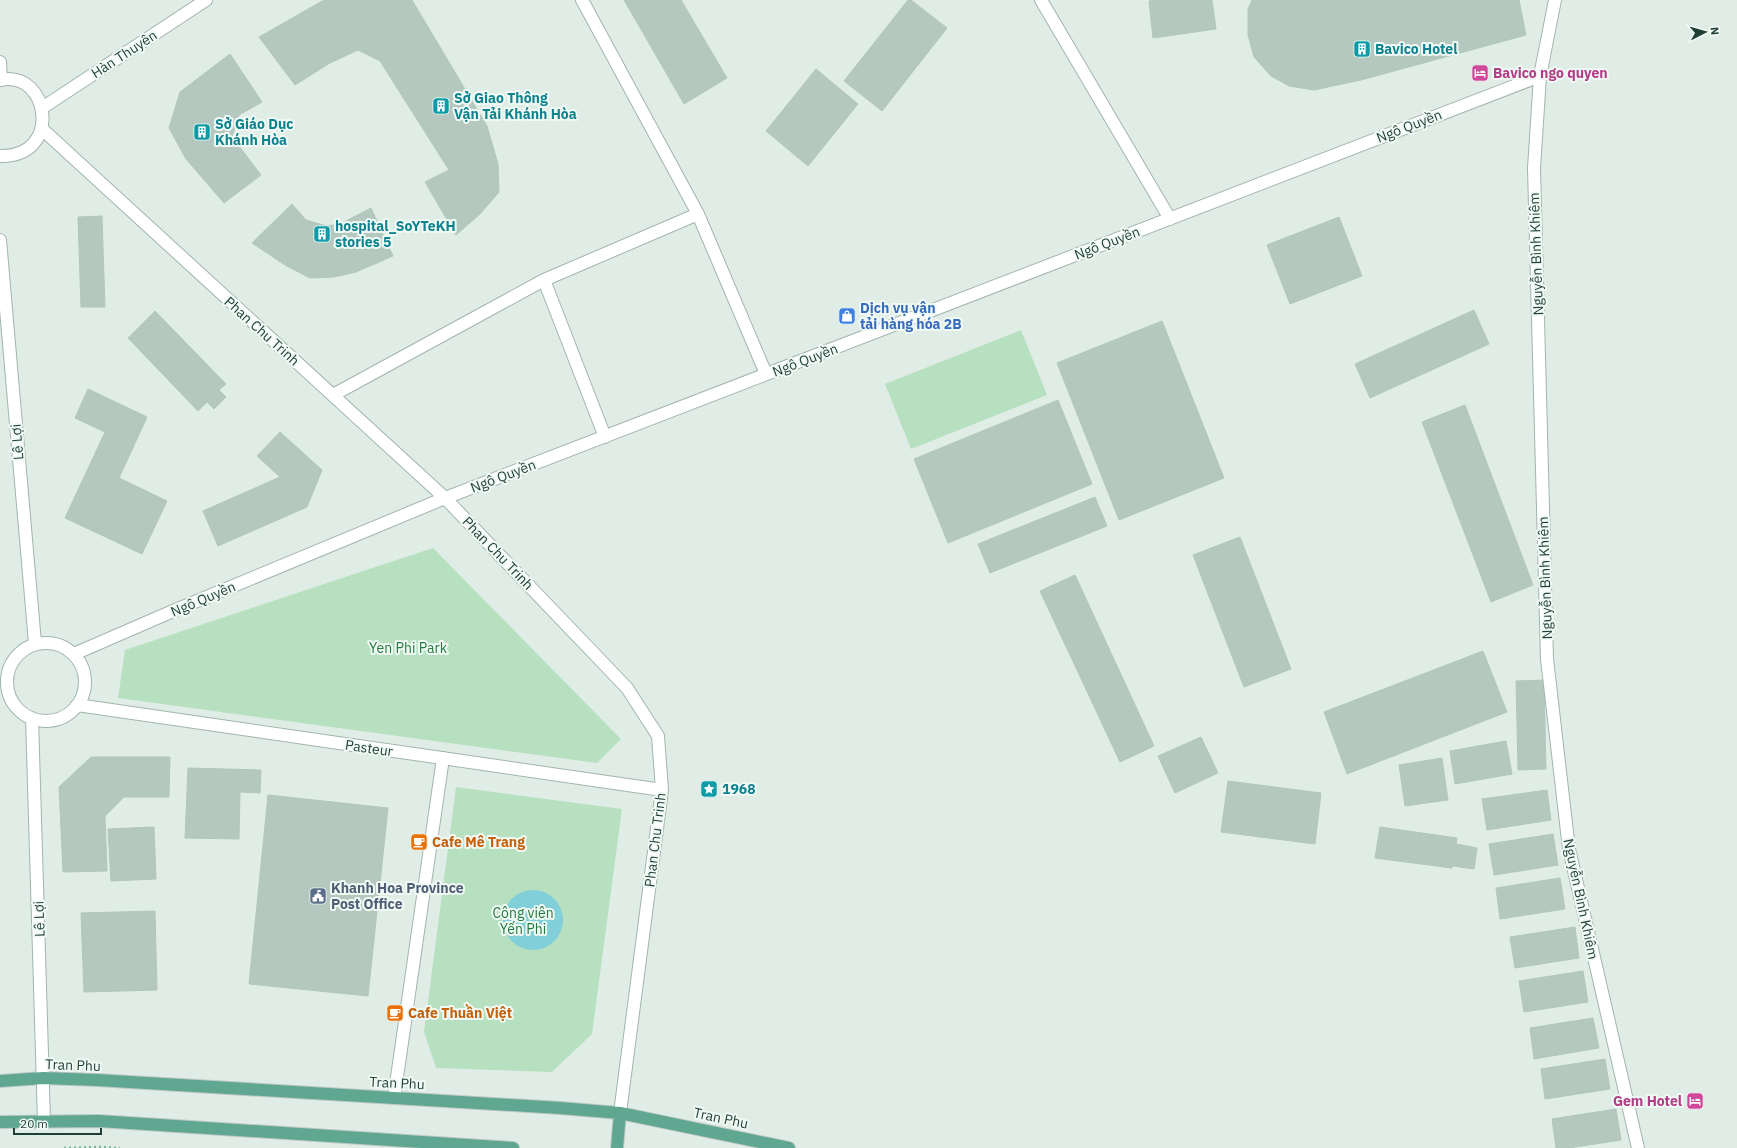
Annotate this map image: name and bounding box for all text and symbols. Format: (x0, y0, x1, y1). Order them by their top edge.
north arrow (1685, 12, 1725, 52)
street label: Hàn Thuyên (88, 26, 160, 82)
text: N (1708, 26, 1722, 36)
building icon: Bavico Hotel (1352, 39, 1372, 59)
place label: Bavico Hotel (1375, 40, 1457, 58)
hotel icon: Bavico ngo quyen (1470, 63, 1490, 83)
place label: Bavico ngo quyen (1493, 64, 1608, 82)
place label: Sở Giao Thông Vận Tải Khánh Hòa (454, 89, 577, 123)
building icon: Sở Giao Thông Vận Tải Khánh Hòa (431, 96, 451, 116)
street label: Ngô Quyền (1374, 105, 1444, 147)
place label: Sở Giáo Dục Khánh Hòa (215, 115, 294, 149)
building icon: Sở Giáo Dục Khánh Hòa (192, 122, 212, 142)
street label: Nguyễn Bình Khiêm (1525, 192, 1547, 316)
place label: hospital_SoYTeKH stories 5 (335, 217, 456, 251)
street label: Ngô Quyền (1072, 222, 1142, 264)
building icon: hospital_SoYTeKH stories 5 (312, 224, 332, 244)
street label: Phan Chu Trinh (221, 293, 303, 369)
place label: Dịch vụ vận tải hàng hóa 2B (860, 299, 962, 333)
shop icon: Dịch vụ vận tải hàng hóa 2B (837, 306, 857, 326)
street label: Ngô Quyền (770, 339, 840, 381)
street label: Lê Lợi (6, 423, 28, 461)
street label: Ngô Quyền (468, 455, 538, 497)
street label: Phan Chu Trinh (459, 513, 537, 593)
street label: Nguyễn Bình Khiêm (1534, 516, 1556, 640)
street label: Ngô Quyền (168, 577, 238, 621)
park label: Yen Phi Park (369, 639, 448, 657)
street label: Pasteur (344, 736, 394, 760)
place icon: 1968 (699, 779, 719, 799)
place label: 1968 (722, 780, 756, 798)
street label: Phan Chu Trinh (640, 792, 670, 888)
cafe icon: Cafe Mê Trang (409, 832, 429, 852)
place label: Cafe Mê Trang (432, 833, 525, 851)
street label: Nguyễn Bình Khiêm (1559, 837, 1603, 961)
place label: Khanh Hoa Province Post Office (331, 879, 464, 913)
public building icon: Khanh Hoa Province Post Office (308, 886, 328, 906)
street label: Lê Lợi (29, 901, 49, 937)
park label: Công viên Yến Phi (492, 904, 554, 938)
cafe icon: Cafe Thuần Việt (385, 1003, 405, 1023)
place label: Cafe Thuần Việt (408, 1003, 512, 1022)
street label: Tran Phu (45, 1055, 101, 1075)
street label: Tran Phu (369, 1073, 425, 1093)
hotel icon: Gem Hotel (1685, 1091, 1705, 1111)
place label: Gem Hotel (1613, 1092, 1682, 1110)
street label: Tran Phu (692, 1103, 750, 1133)
scale bar (14, 1110, 101, 1136)
text: 20 m (20, 1116, 48, 1131)

